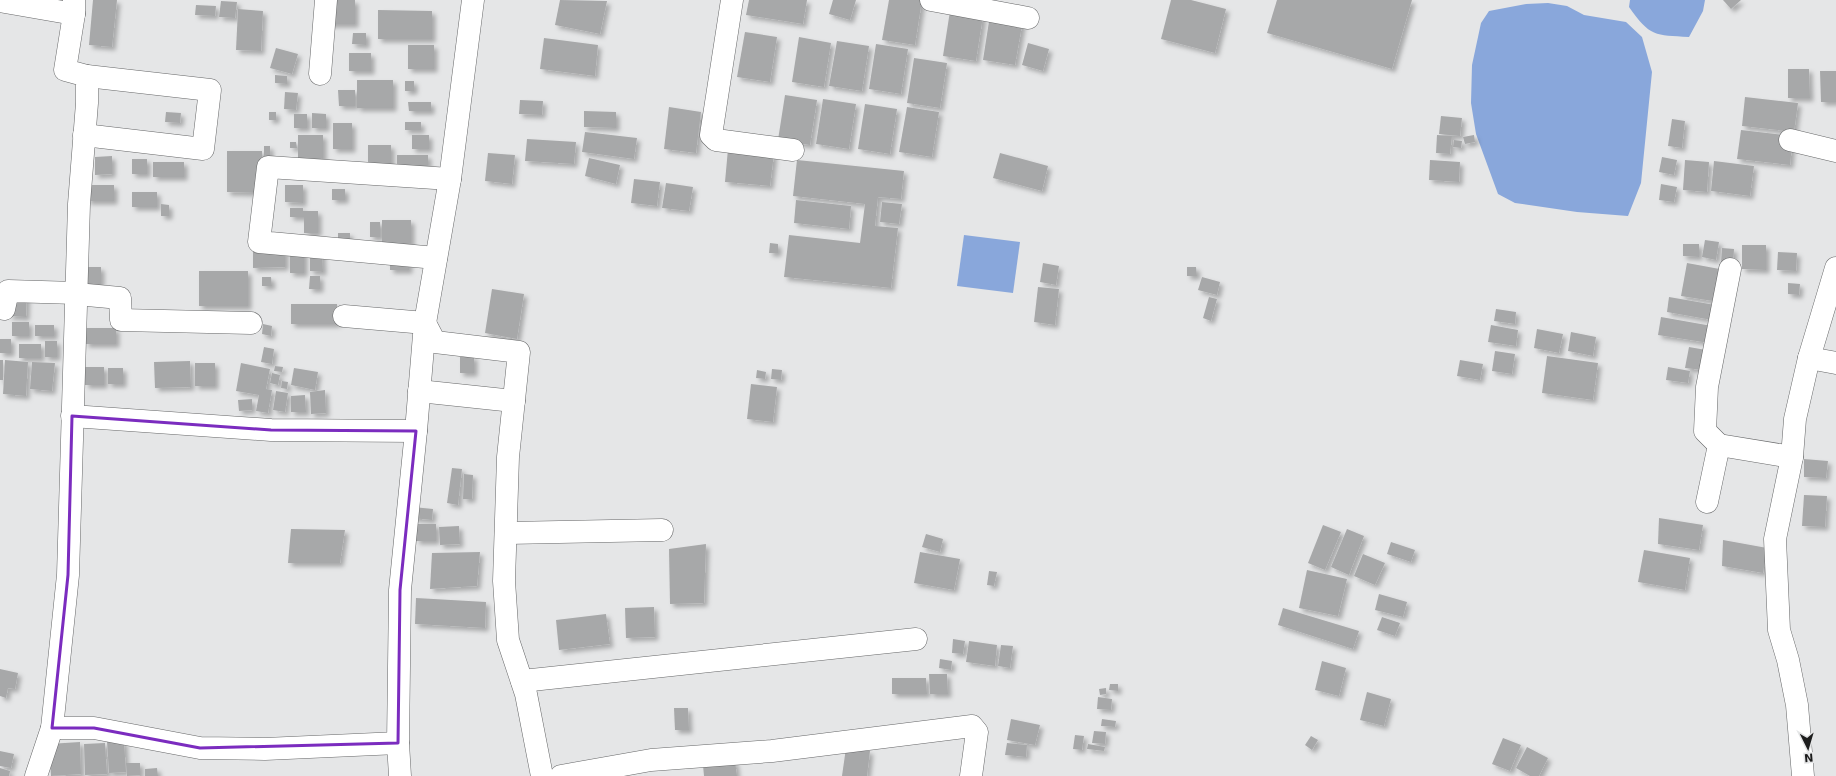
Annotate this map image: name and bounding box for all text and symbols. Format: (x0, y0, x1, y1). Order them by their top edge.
north arrow (1788, 728, 1828, 768)
text: N (1804, 751, 1814, 764)

